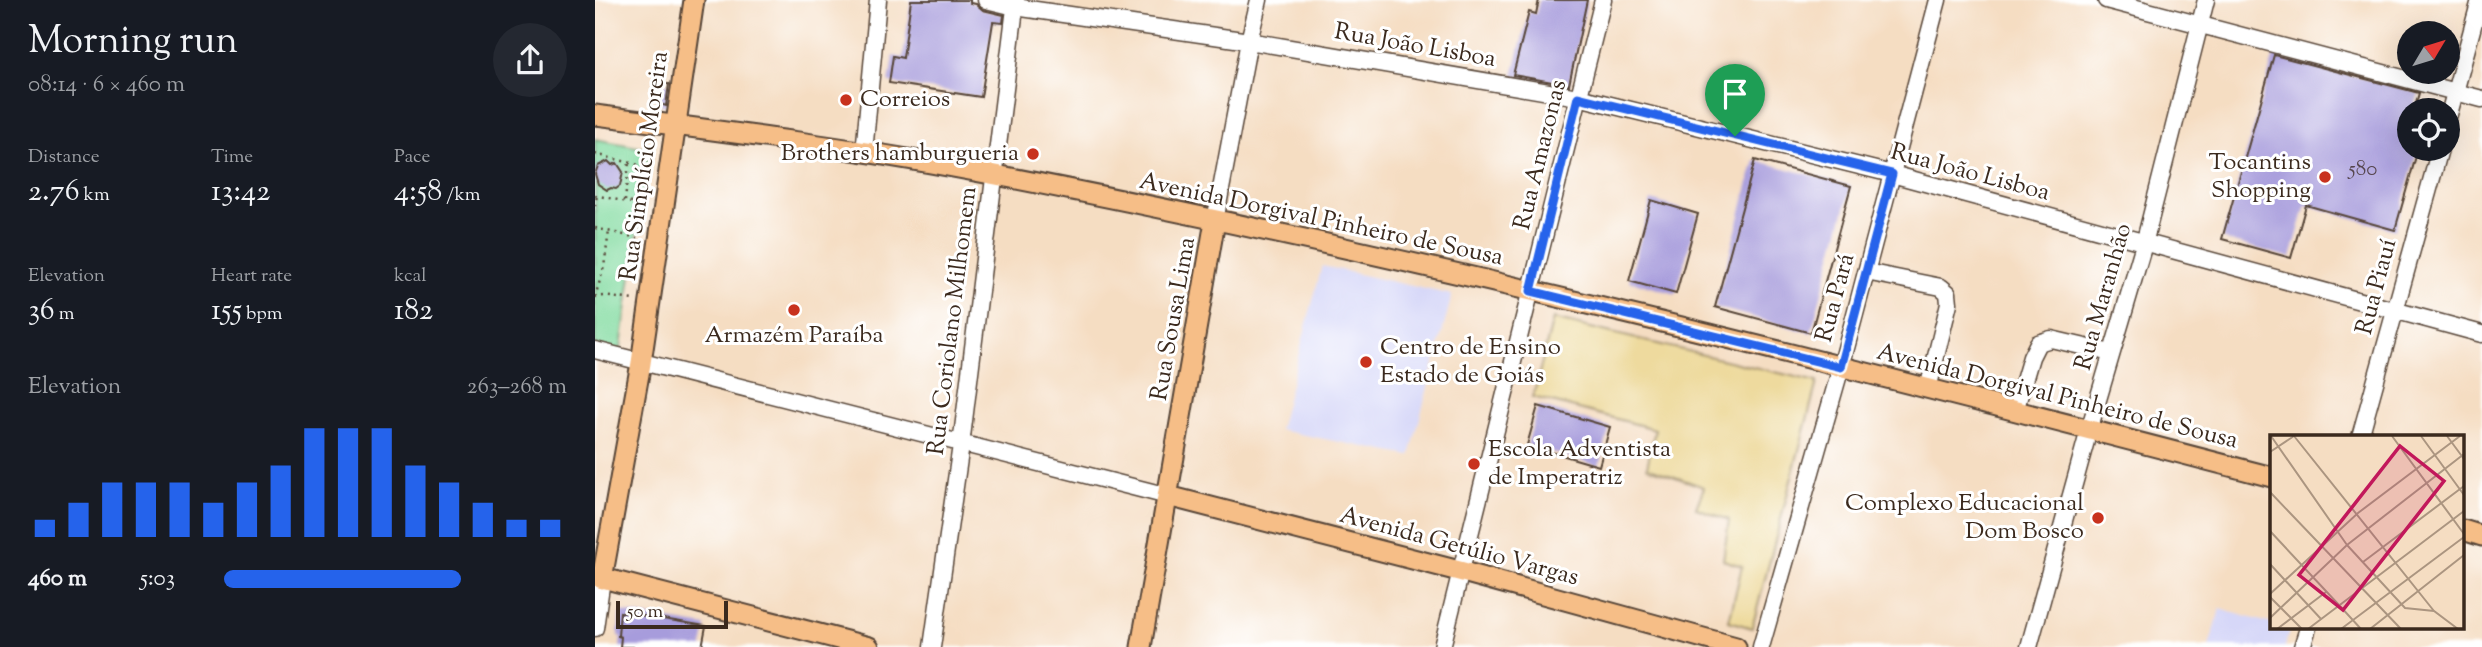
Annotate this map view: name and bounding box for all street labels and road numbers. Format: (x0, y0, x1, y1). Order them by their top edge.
street label: Rua João Lisboa (1332, 15, 1498, 77)
street label: Rua Simplício Moreira (612, 49, 678, 283)
street label: Rua Amazonas (1506, 76, 1576, 234)
street label: Rua João Lisboa (1887, 135, 2053, 211)
street label: Avenida Dorgival Pinheiro de Sousa (1136, 165, 1506, 275)
street label: Rua Coriolano Milhomem (920, 185, 986, 457)
street label: Rua Maranhão (2067, 219, 2141, 375)
street label: Rua Sousa Lima (1143, 235, 1205, 403)
street label: Rua Piauí (2348, 235, 2406, 339)
street label: Rua Pará (1808, 250, 1864, 346)
street label: Avenida Dorgival Pinheiro de Sousa (1873, 336, 2241, 458)
street label: Avenida Getúlio Vargas (1336, 499, 1582, 595)

